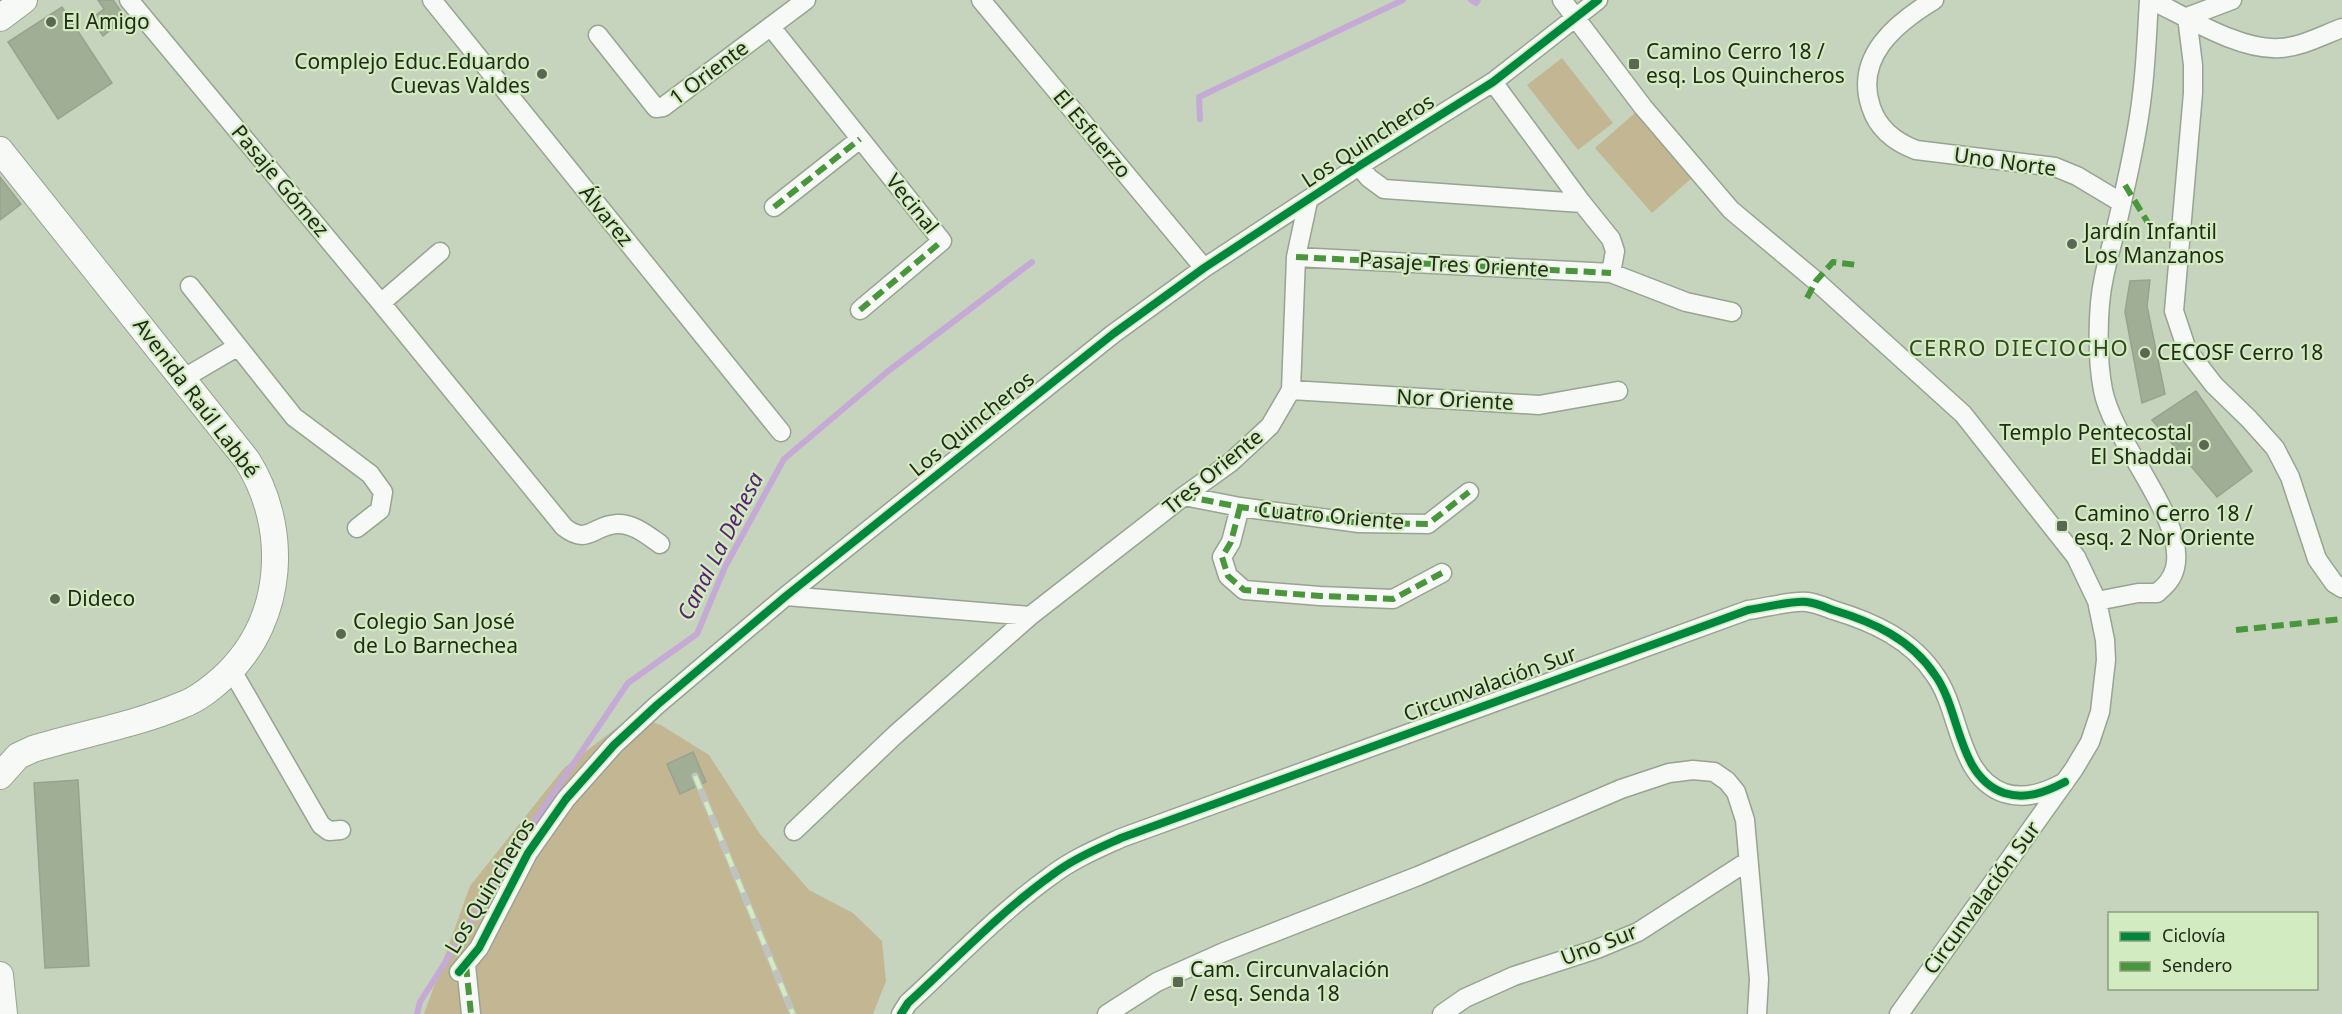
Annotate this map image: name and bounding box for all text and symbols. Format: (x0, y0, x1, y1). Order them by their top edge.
place label: El Amigo (63, 7, 150, 35)
marker: El Amigo (44, 15, 58, 29)
street label: 1 Oriente (663, 33, 754, 111)
place label: Camino Cerro 18 / esq. Los Quincheros (1646, 37, 1845, 89)
place label: Complejo Educ.Eduardo Cuevas Valdes (294, 47, 530, 99)
marker: Camino Cerro 18 / esq. Los Quincheros (1627, 57, 1641, 71)
marker: Complejo Educ.Eduardo Cuevas Valdes (535, 67, 549, 81)
street label: El Esfuerzo (1047, 83, 1138, 184)
street label: Los Quincheros (1296, 87, 1439, 194)
street label: Pasaje Gómez (226, 118, 336, 242)
street label: Uno Norte (1952, 140, 2058, 182)
street label: Vecinal (880, 167, 946, 239)
street label: Álvarez (574, 179, 640, 252)
place label: Jardín Infantil Los Manzanos (2082, 217, 2224, 269)
marker: Jardín Infantil Los Manzanos (2065, 237, 2079, 251)
street label: Pasaje Tres Oriente (1358, 245, 1550, 283)
street label: Avenida Raúl Labbé (127, 312, 266, 483)
district label: CERRO DIECIOCHO (1909, 332, 2129, 362)
place label: CECOSF Cerro 18 (2157, 338, 2323, 366)
marker: CECOSF Cerro 18 (2138, 346, 2152, 360)
street label: Los Quincheros (903, 364, 1040, 482)
street label: Nor Oriente (1396, 382, 1514, 416)
place label: Templo Pentecostal El Shaddai (1999, 418, 2192, 470)
street label: Tres Oriente (1157, 422, 1268, 520)
marker: Templo Pentecostal El Shaddai (2197, 438, 2211, 452)
water label: Canal La Dehesa (669, 466, 770, 625)
street label: Cuatro Oriente (1257, 495, 1405, 535)
place label: Camino Cerro 18 / esq. 2 Nor Oriente (2074, 499, 2255, 551)
marker: Camino Cerro 18 / esq. 2 Nor Oriente (2055, 519, 2069, 533)
place label: Dideco (67, 584, 135, 612)
marker: Dideco (48, 592, 62, 606)
place label: Colegio San José de Lo Barnechea (353, 607, 518, 659)
marker: Colegio San José de Lo Barnechea (334, 627, 348, 641)
street label: Circunvalación Sur (1399, 639, 1580, 727)
street label: Los Quincheros (438, 813, 541, 958)
street label: Circunvalación Sur (1916, 815, 2046, 979)
legend (2108, 912, 2318, 990)
street label: Uno Sur (1556, 917, 1641, 971)
text: Ciclovía (2162, 923, 2226, 947)
text: Sendero (2162, 953, 2232, 977)
place label: Cam. Circunvalación / esq. Senda 18 (1190, 955, 1390, 1007)
marker: Cam. Circunvalación / esq. Senda 18 (1171, 975, 1185, 989)

